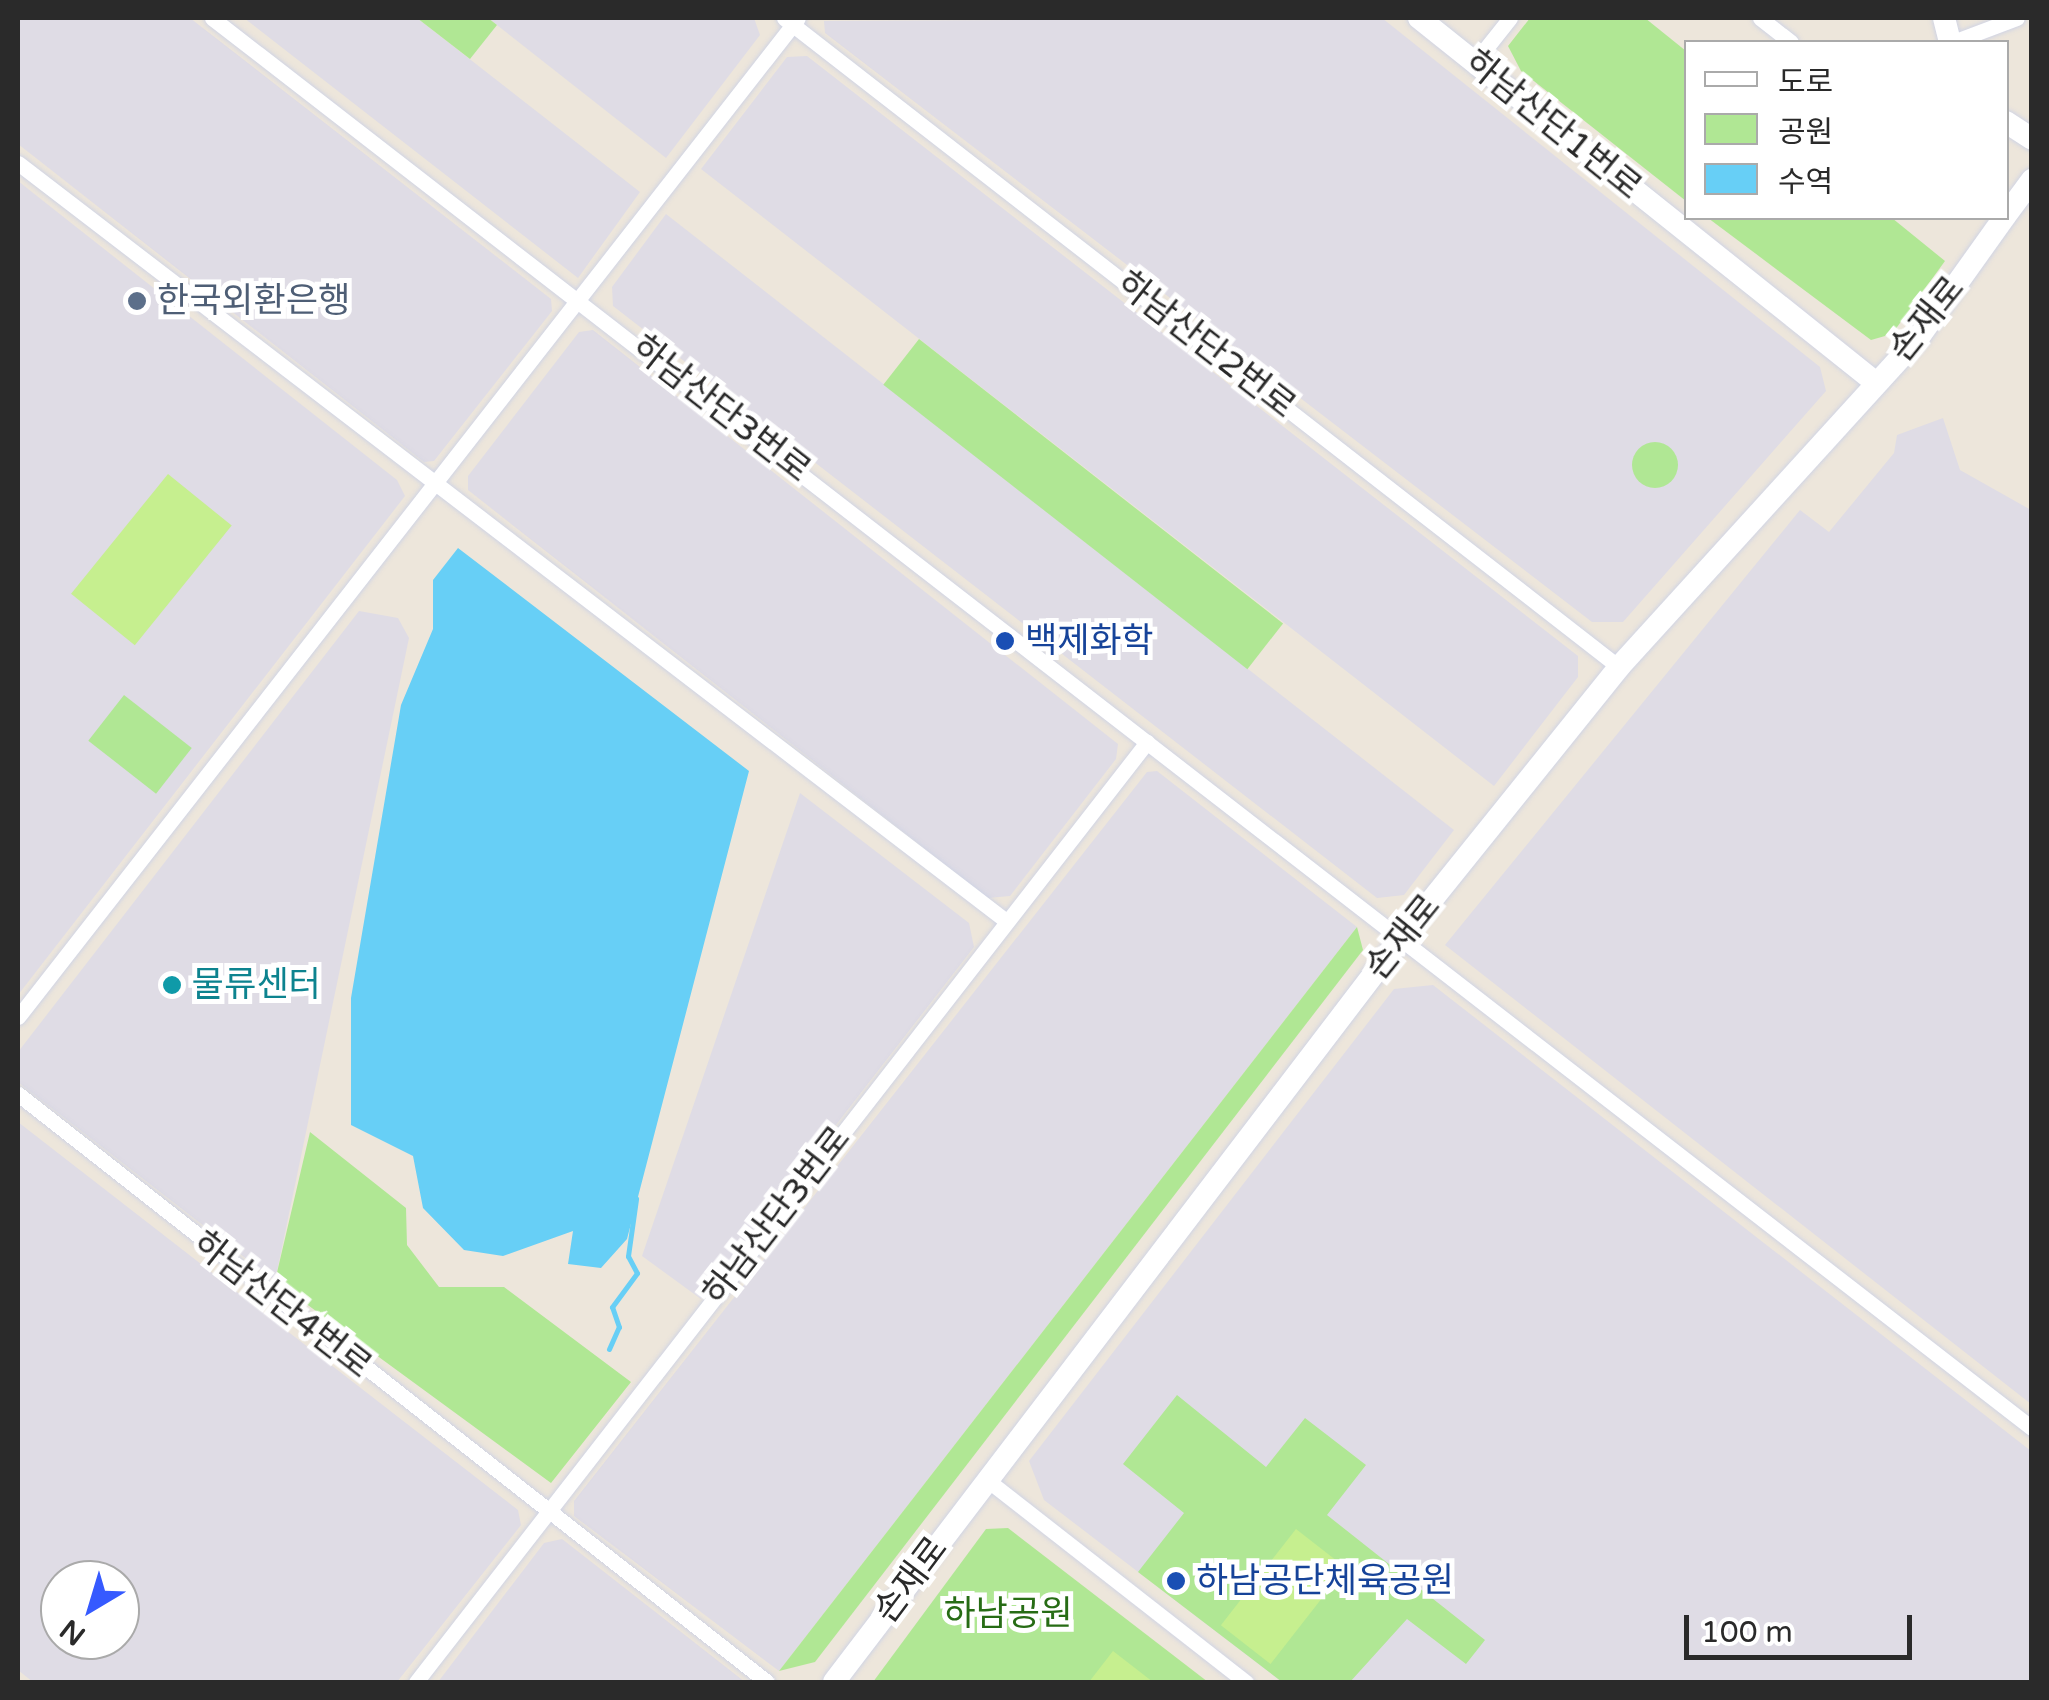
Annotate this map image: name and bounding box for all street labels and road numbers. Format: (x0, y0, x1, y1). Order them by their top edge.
street label: 하남산단1번로 (1456, 41, 1650, 209)
street label: 하남산단2번로 (1108, 262, 1304, 428)
street label: 손재로 (1880, 268, 1974, 370)
street label: 하남산단3번로 (623, 326, 819, 492)
street label: 손재로 (1356, 886, 1450, 988)
street label: 하남산단3번로 (694, 1118, 860, 1314)
street label: 하남산단4번로 (184, 1222, 380, 1388)
street label: 손재로 (865, 1529, 957, 1631)

